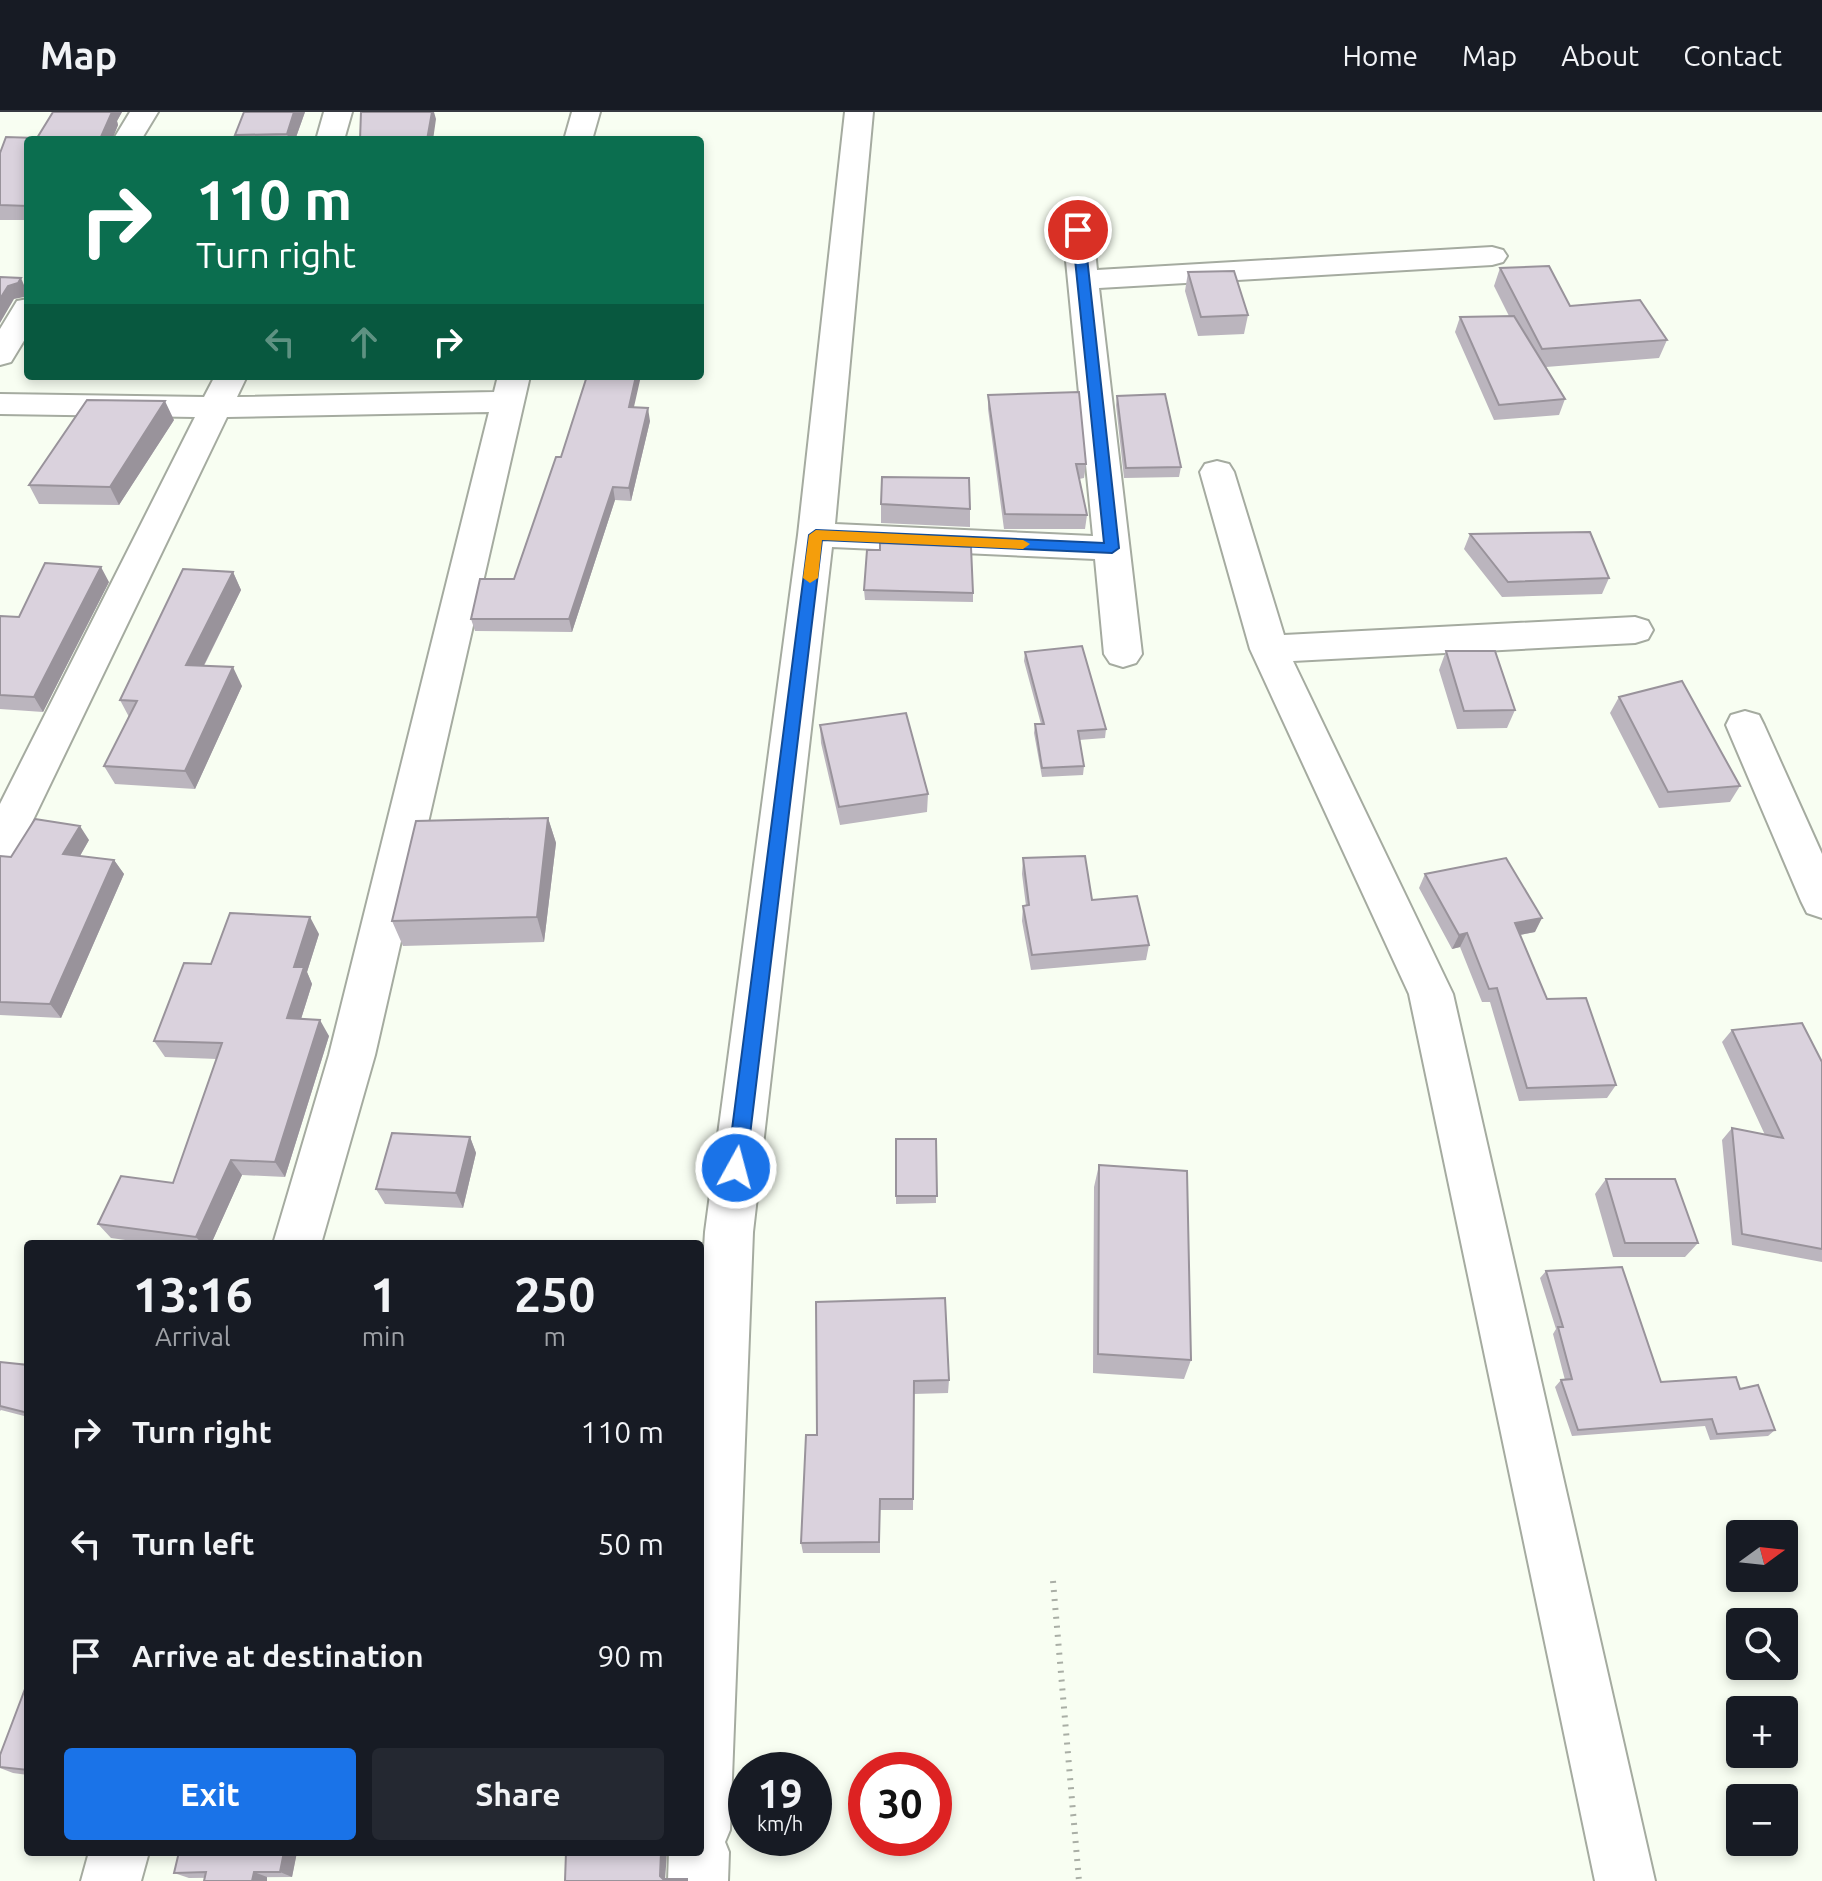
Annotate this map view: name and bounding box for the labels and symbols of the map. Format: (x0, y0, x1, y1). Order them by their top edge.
pin (1044, 196, 1112, 264)
position arrow (694, 1126, 778, 1210)
north arrow (1726, 1520, 1798, 1592)
speed limit sign: 30 (848, 1752, 952, 1856)

